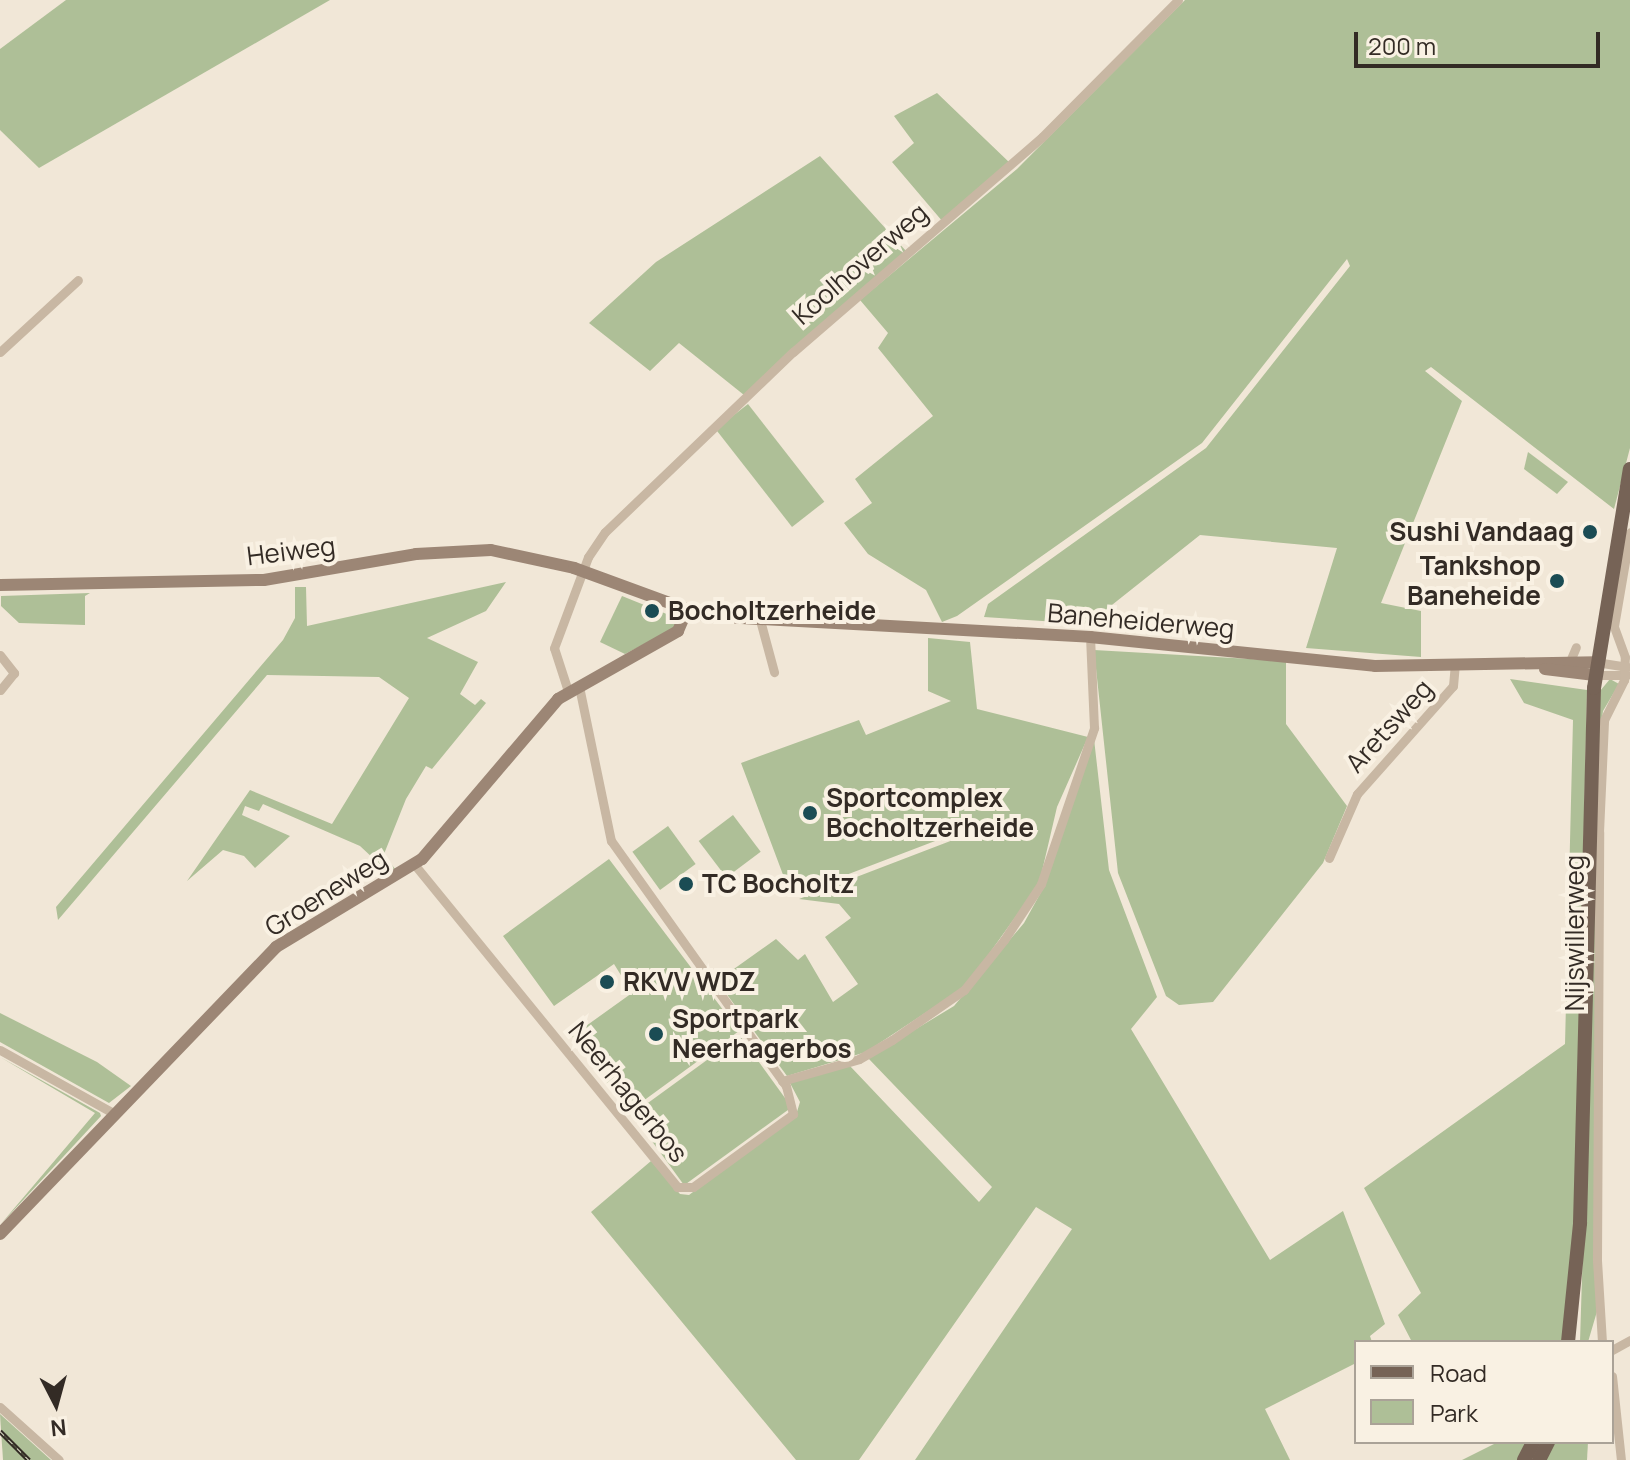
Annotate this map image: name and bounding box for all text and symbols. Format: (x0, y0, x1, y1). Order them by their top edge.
scale bar (1358, 16, 1604, 66)
text: 200 m (1368, 29, 1436, 62)
street label: Koolhoverweg (786, 197, 934, 331)
place label: Sushi Vandaag (1389, 516, 1574, 548)
marker: Sushi Vandaag (1581, 523, 1599, 541)
street label: Heiweg (245, 530, 337, 572)
place label: Tankshop Baneheide (1407, 550, 1541, 612)
marker: Tankshop Baneheide (1548, 572, 1566, 590)
place label: Bocholtzerheide (668, 595, 876, 627)
street label: Baneheiderweg (1046, 597, 1236, 645)
marker: Bocholtzerheide (643, 602, 661, 620)
street label: Aretsweg (1339, 673, 1439, 779)
place label: Sportcomplex Bocholtzerheide (826, 782, 1034, 844)
marker: Sportcomplex Bocholtzerheide (801, 804, 819, 822)
street label: Groeneweg (259, 843, 393, 943)
street label: Nijswillerweg (1559, 855, 1591, 1011)
place label: TC Bocholtz (702, 868, 854, 900)
marker: TC Bocholtz (677, 875, 695, 893)
place label: RKVV WDZ (623, 966, 756, 998)
marker: RKVV WDZ (598, 973, 616, 991)
place label: Sportpark Neerhagerbos (672, 1003, 851, 1064)
street label: Neerhagerbos (562, 1015, 694, 1169)
marker: Sportpark Neerhagerbos (647, 1025, 665, 1043)
legend (1354, 1340, 1614, 1444)
text: Road (1430, 1356, 1487, 1389)
north arrow (16, 1364, 96, 1444)
text: Park (1430, 1396, 1478, 1429)
text: N (49, 1412, 68, 1444)

